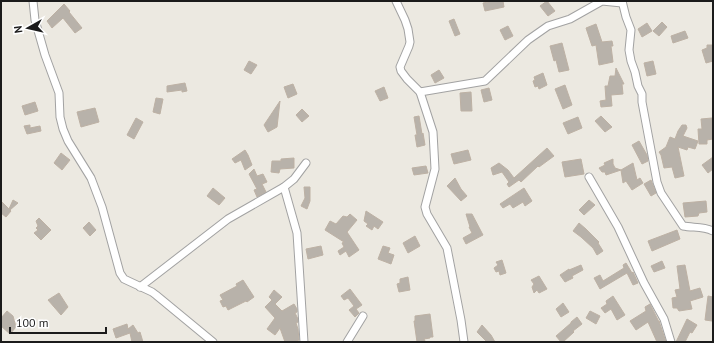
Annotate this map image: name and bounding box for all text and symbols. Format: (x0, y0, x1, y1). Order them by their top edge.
north arrow (8, 8, 48, 48)
text: N (11, 25, 26, 34)
scale bar (10, 309, 106, 335)
text: 100 m (16, 315, 49, 330)

